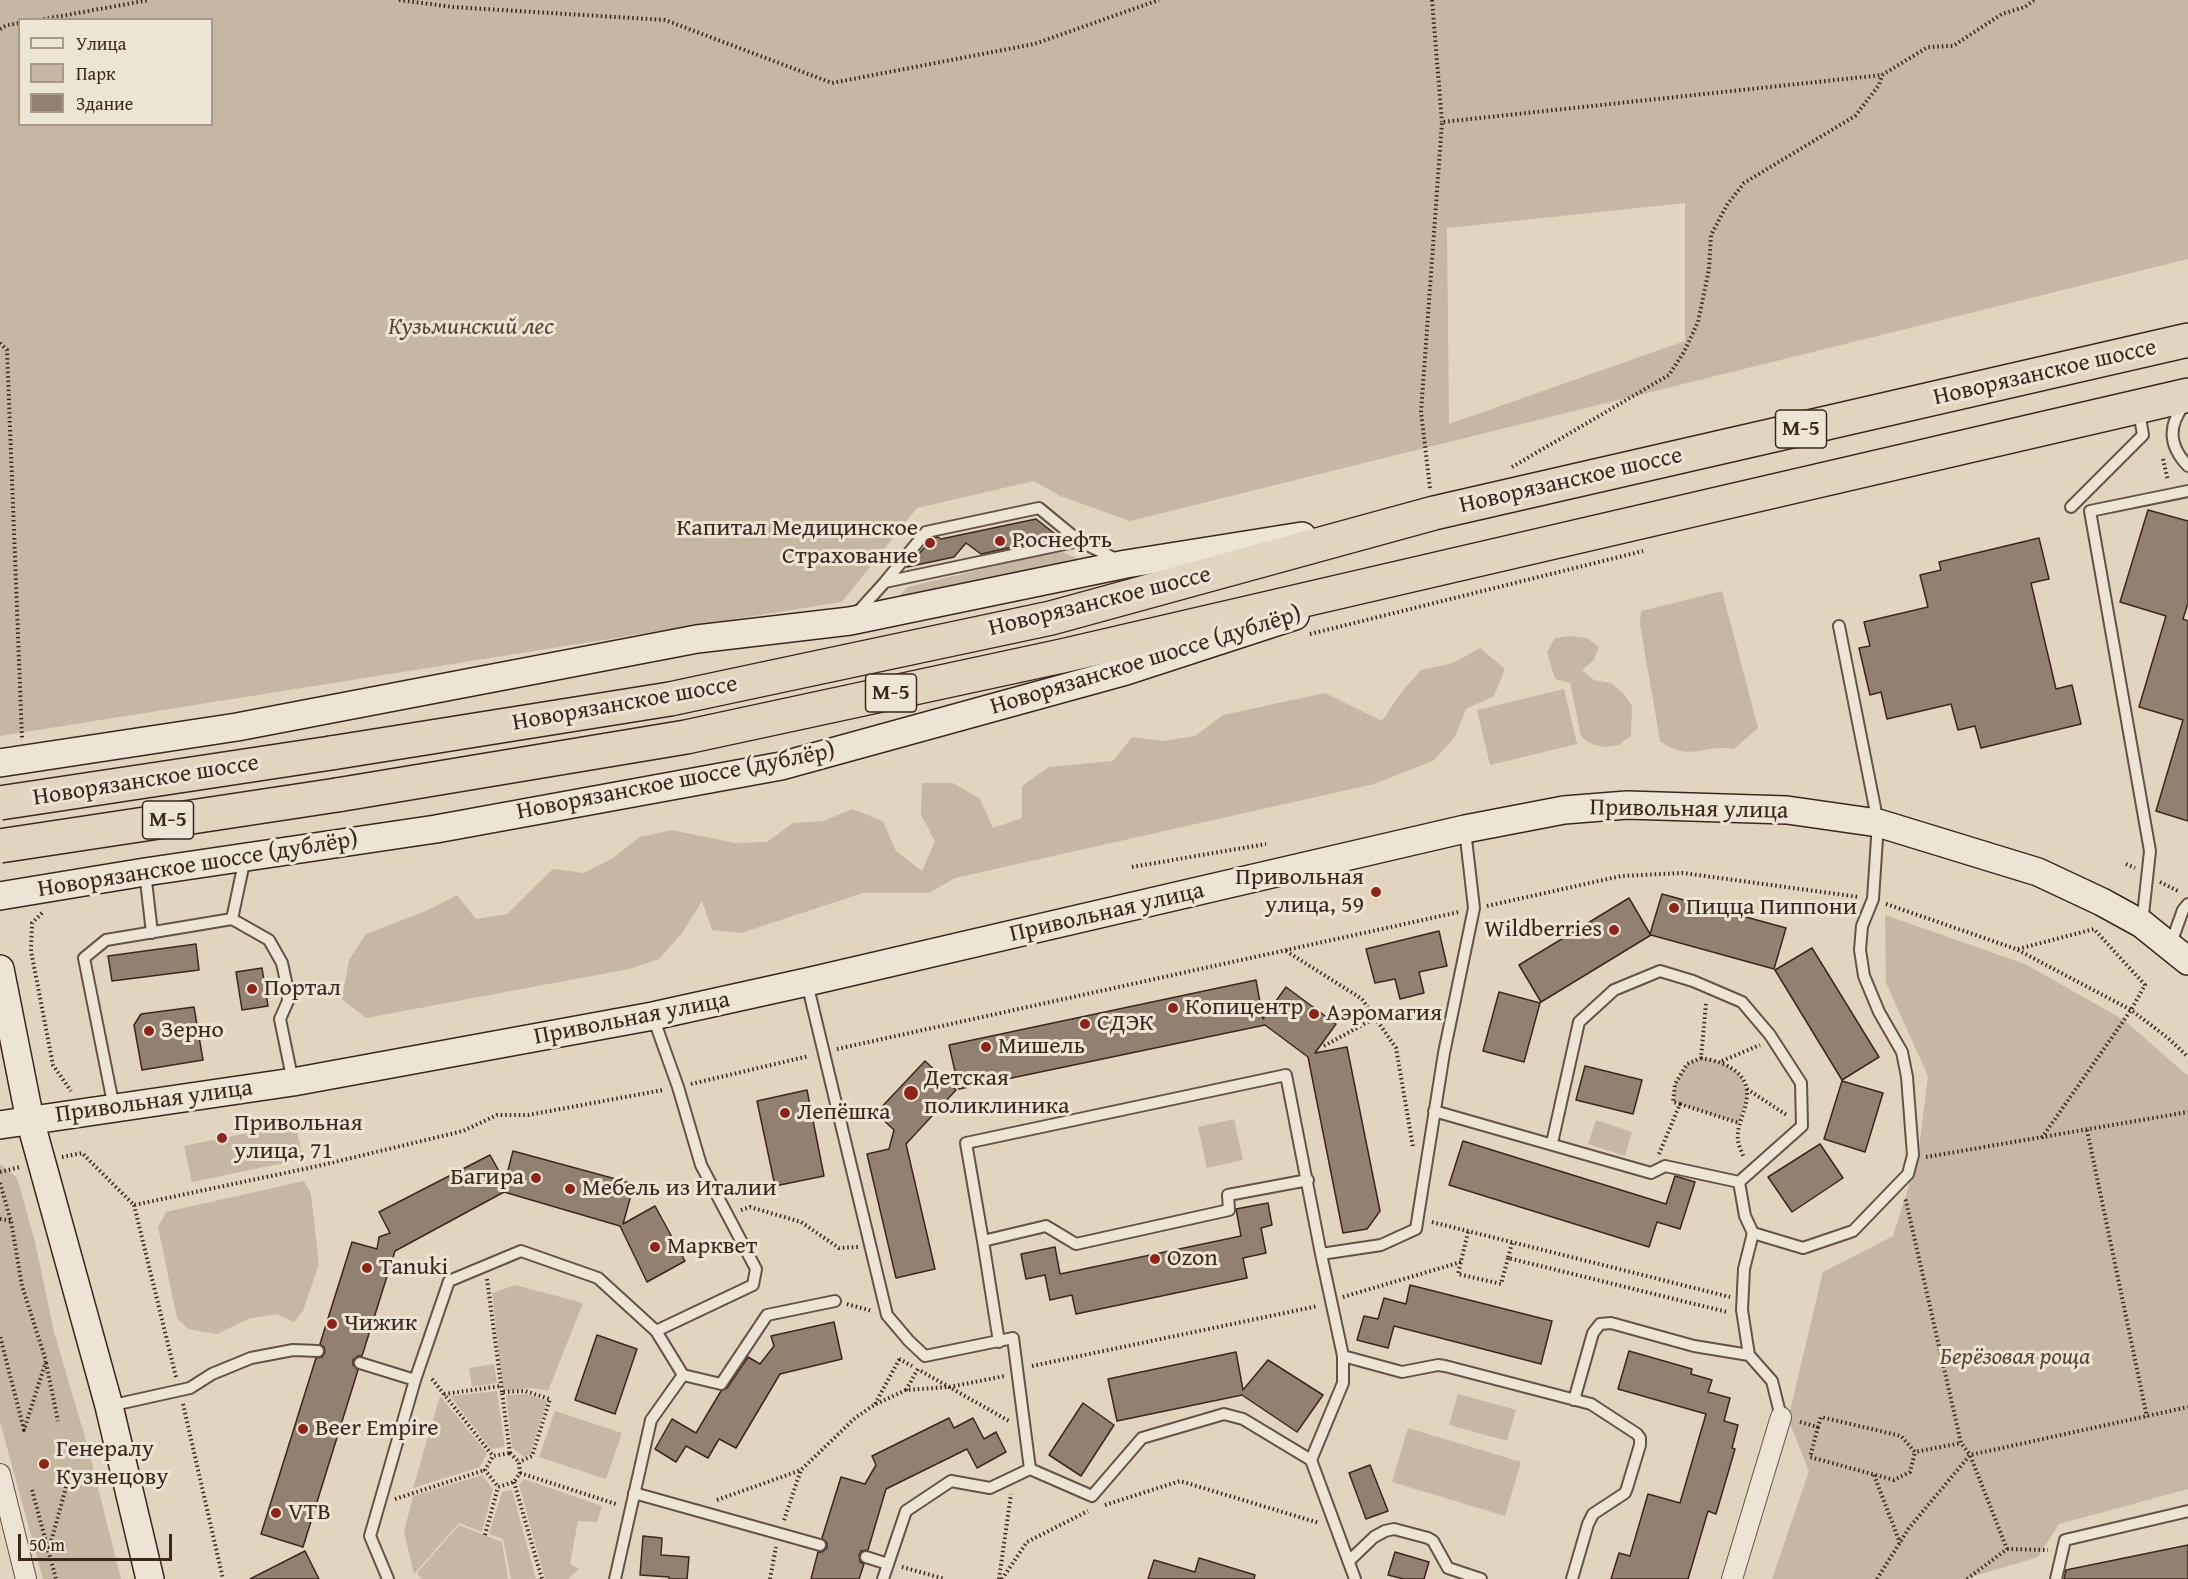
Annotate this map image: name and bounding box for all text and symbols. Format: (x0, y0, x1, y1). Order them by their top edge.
legend (18, 18, 213, 126)
text: Улица (76, 30, 126, 57)
text: Парк (76, 60, 115, 87)
text: Здание (76, 90, 133, 117)
park label: Кузьминский лес (388, 314, 554, 342)
street label: Новорязанское шоссе (1931, 333, 2159, 413)
road number: М-5 (1776, 410, 1826, 448)
street label: Новорязанское шоссе (1457, 441, 1685, 521)
place label: Капитал Медицинское Страхование (677, 515, 918, 571)
place label: Роснефть (1012, 527, 1112, 555)
marker: Роснефть (993, 534, 1007, 548)
marker: Капитал Медицинское Страхование (923, 536, 937, 550)
street label: Новорязанское шоссе (986, 560, 1214, 644)
street label: Новорязанское шоссе (дублёр) (987, 600, 1305, 722)
street label: Новорязанское шоссе (510, 670, 740, 738)
road number: М-5 (866, 674, 916, 712)
street label: Новорязанское шоссе (дублёр) (514, 737, 838, 827)
street label: Новорязанское шоссе (31, 749, 261, 813)
street label: Привольная улица (1589, 794, 1789, 826)
road number: М-5 (142, 801, 194, 839)
street label: Новорязанское шоссе (дублёр) (36, 825, 360, 905)
place label: Привольная улица, 59 (1235, 864, 1364, 920)
street label: Привольная улица (1007, 877, 1207, 949)
marker: Привольная улица, 59 (1369, 885, 1383, 899)
place label: Пицца Пиппони (1686, 894, 1857, 922)
marker: Пицца Пиппони (1667, 901, 1681, 915)
place label: Wildberries (1484, 916, 1602, 944)
marker: Wildberries (1607, 923, 1621, 937)
place label: Портал (264, 975, 341, 1003)
marker: Портал (245, 982, 259, 996)
street label: Привольная улица (532, 986, 732, 1052)
place label: Копицентр (1185, 994, 1303, 1022)
place label: Аэромагия (1326, 1000, 1442, 1028)
marker: Копицентр (1166, 1001, 1180, 1015)
marker: Аэромагия (1307, 1007, 1321, 1021)
place label: СДЭК (1097, 1010, 1154, 1038)
place label: Зерно (161, 1017, 224, 1045)
marker: СДЭК (1078, 1017, 1092, 1031)
marker: Зерно (142, 1024, 156, 1038)
place label: Мишель (998, 1033, 1085, 1061)
marker: Мишель (979, 1040, 993, 1054)
place label: Детская поликлиника (924, 1065, 1069, 1121)
street label: Привольная улица (54, 1074, 254, 1130)
marker: Детская поликлиника (902, 1084, 920, 1102)
place label: Лепёшка (797, 1099, 890, 1127)
marker: Лепёшка (778, 1106, 792, 1120)
place label: Привольная улица, 71 (234, 1110, 363, 1166)
marker: Привольная улица, 71 (215, 1131, 229, 1145)
place label: Багира (450, 1164, 524, 1192)
marker: Багира (529, 1171, 543, 1185)
place label: Мебель из Италии (582, 1175, 776, 1203)
marker: Мебель из Италии (563, 1182, 577, 1196)
place label: Марквет (667, 1233, 757, 1261)
marker: Марквет (648, 1240, 662, 1254)
place label: Ozon (1167, 1245, 1218, 1273)
marker: Ozon (1148, 1252, 1162, 1266)
place label: Tanuki (379, 1254, 448, 1282)
marker: Tanuki (360, 1261, 374, 1275)
place label: Чижик (344, 1310, 417, 1338)
marker: Чижик (325, 1317, 339, 1331)
park label: Берёзовая роща (1940, 1344, 2090, 1372)
place label: Beer Empire (315, 1415, 439, 1443)
marker: Beer Empire (296, 1422, 310, 1436)
place label: Генералу Кузнецову (56, 1436, 168, 1492)
marker: Генералу Кузнецову (37, 1457, 51, 1471)
place label: VTB (288, 1499, 331, 1527)
marker: VTB (269, 1506, 283, 1520)
scale bar (21, 1522, 176, 1560)
text: 50 m (29, 1531, 65, 1558)

